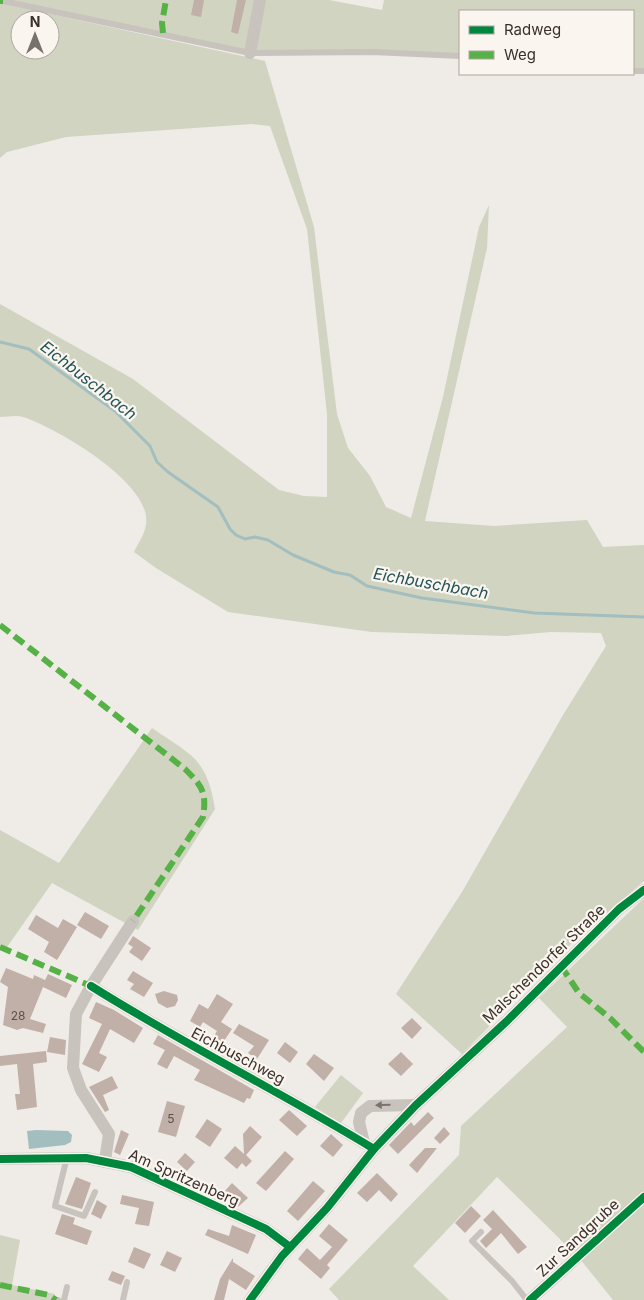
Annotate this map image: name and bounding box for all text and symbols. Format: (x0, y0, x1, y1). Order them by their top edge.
north arrow (10, 10, 60, 60)
legend (459, 10, 634, 75)
text: N (30, 13, 40, 30)
text: Radweg (504, 20, 561, 39)
text: Weg (504, 45, 536, 64)
water label: Eichbuschbach (37, 336, 141, 424)
water label: Eichbuschbach (372, 563, 490, 603)
street label: Malschendorfer Straße (478, 900, 609, 1027)
house number: 28 (11, 1008, 25, 1023)
street label: Eichbuschweg (188, 1023, 288, 1088)
one-way arrow (374, 1102, 390, 1110)
house number: 5 (167, 1111, 175, 1126)
street label: Am Spritzenberg (126, 1145, 242, 1210)
street label: Zur Sandgrube (532, 1195, 623, 1281)

